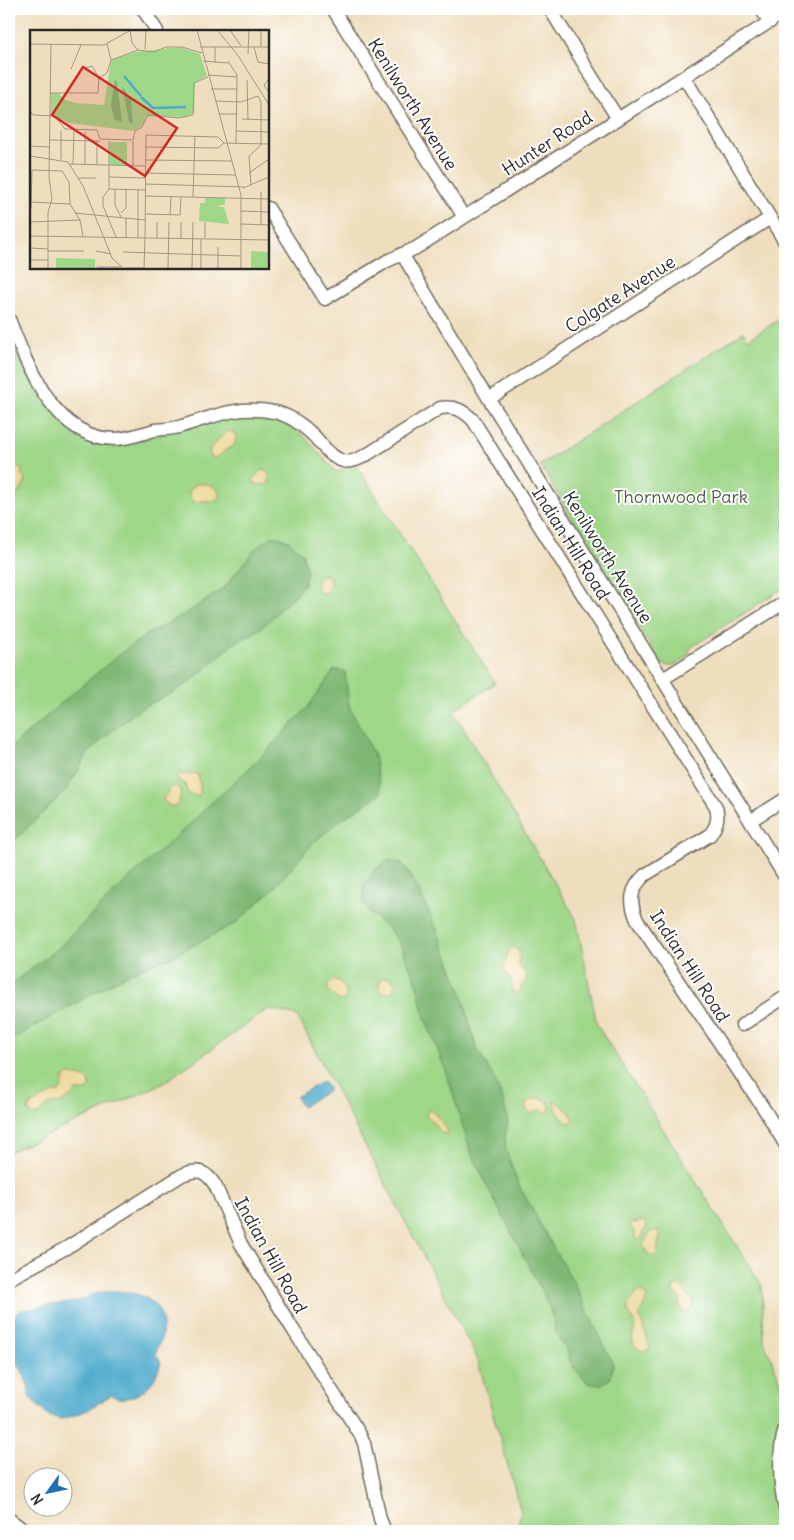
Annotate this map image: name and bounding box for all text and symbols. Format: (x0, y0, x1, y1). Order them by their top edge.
inset map (30, 30, 269, 269)
street label: Kenilworth Avenue (363, 34, 463, 174)
street label: Hunter Road (497, 105, 597, 181)
street label: Colgate Avenue (561, 250, 679, 338)
street label: Indian Hill Road (527, 482, 615, 604)
park label: Thornwood Park (614, 485, 748, 508)
street label: Kenilworth Avenue (558, 487, 658, 627)
street label: Indian Hill Road (645, 906, 735, 1027)
street label: Indian Hill Road (230, 1193, 313, 1317)
north arrow (22, 1468, 72, 1518)
text: N (27, 1490, 47, 1508)

